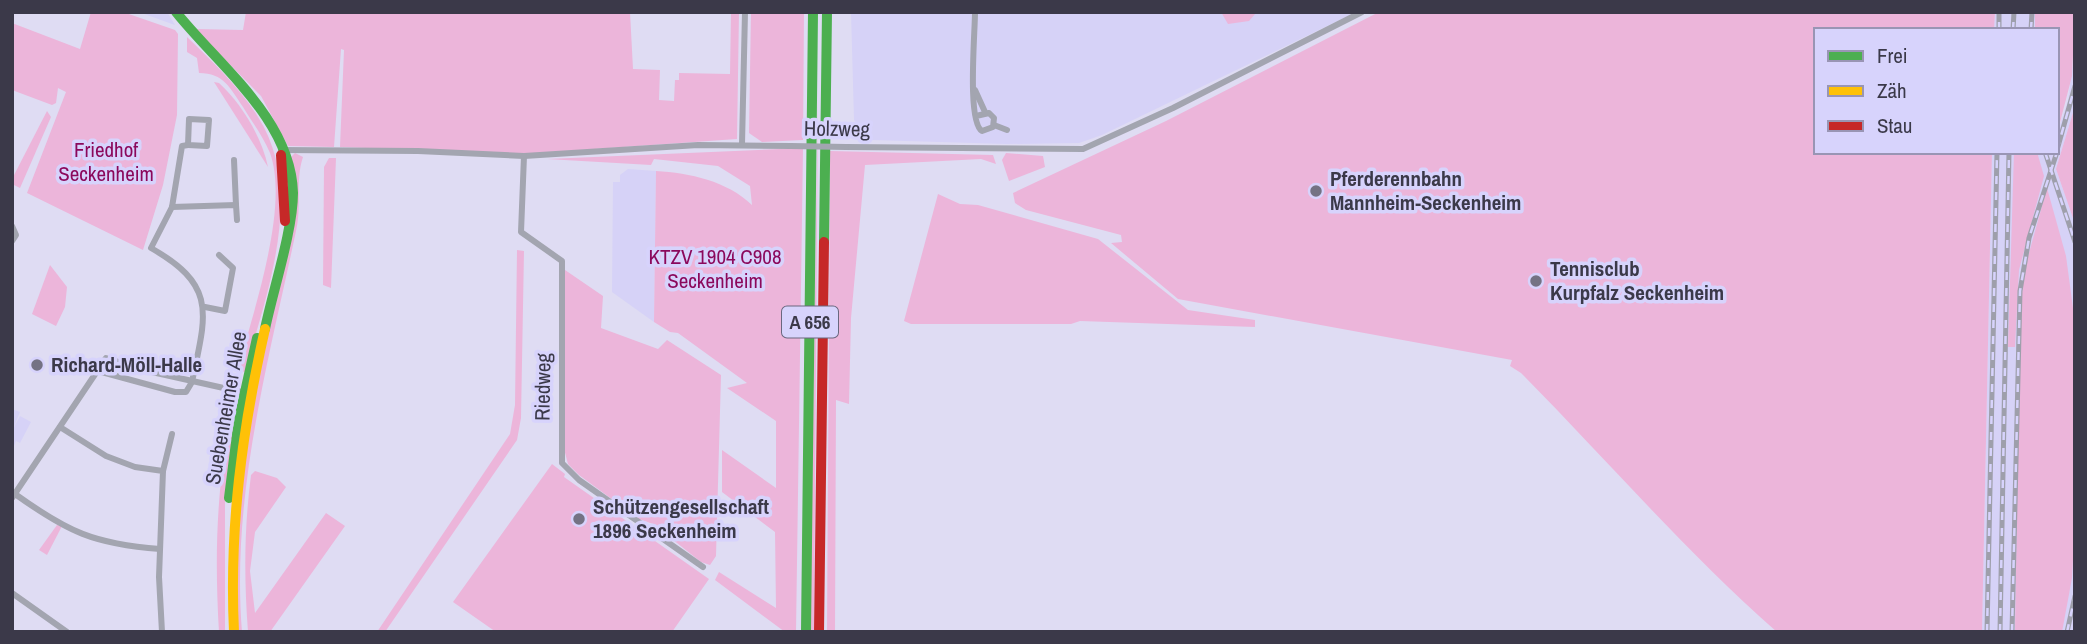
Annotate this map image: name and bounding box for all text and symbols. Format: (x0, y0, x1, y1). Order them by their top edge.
legend (1814, 28, 2059, 154)
text: Frei (1877, 41, 1908, 70)
text: Zäh (1877, 76, 1907, 105)
text: Stau (1877, 111, 1912, 140)
street label: Holzweg (804, 113, 871, 144)
park label: Friedhof Seckenheim (58, 135, 154, 188)
place label: Pferderennbahn Mannheim-Seckenheim (1330, 164, 1521, 217)
marker: Pferderennbahn Mannheim-Seckenheim (1308, 183, 1324, 199)
park label: KTZV 1904 C908 Seckenheim (648, 242, 782, 295)
place label: Tennisclub Kurpfalz Seckenheim (1550, 254, 1724, 307)
marker: Tennisclub Kurpfalz Seckenheim (1528, 273, 1544, 289)
road number: A 656 (782, 306, 838, 338)
street label: Suebenheimer Allee (198, 329, 253, 487)
place label: Richard-Möll-Halle (51, 350, 202, 379)
street label: Riedweg (527, 352, 558, 421)
marker: Richard-Möll-Halle (29, 357, 45, 373)
place label: Schützengesellschaft 1896 Seckenheim (593, 492, 769, 545)
marker: Schützengesellschaft 1896 Seckenheim (571, 511, 587, 527)

